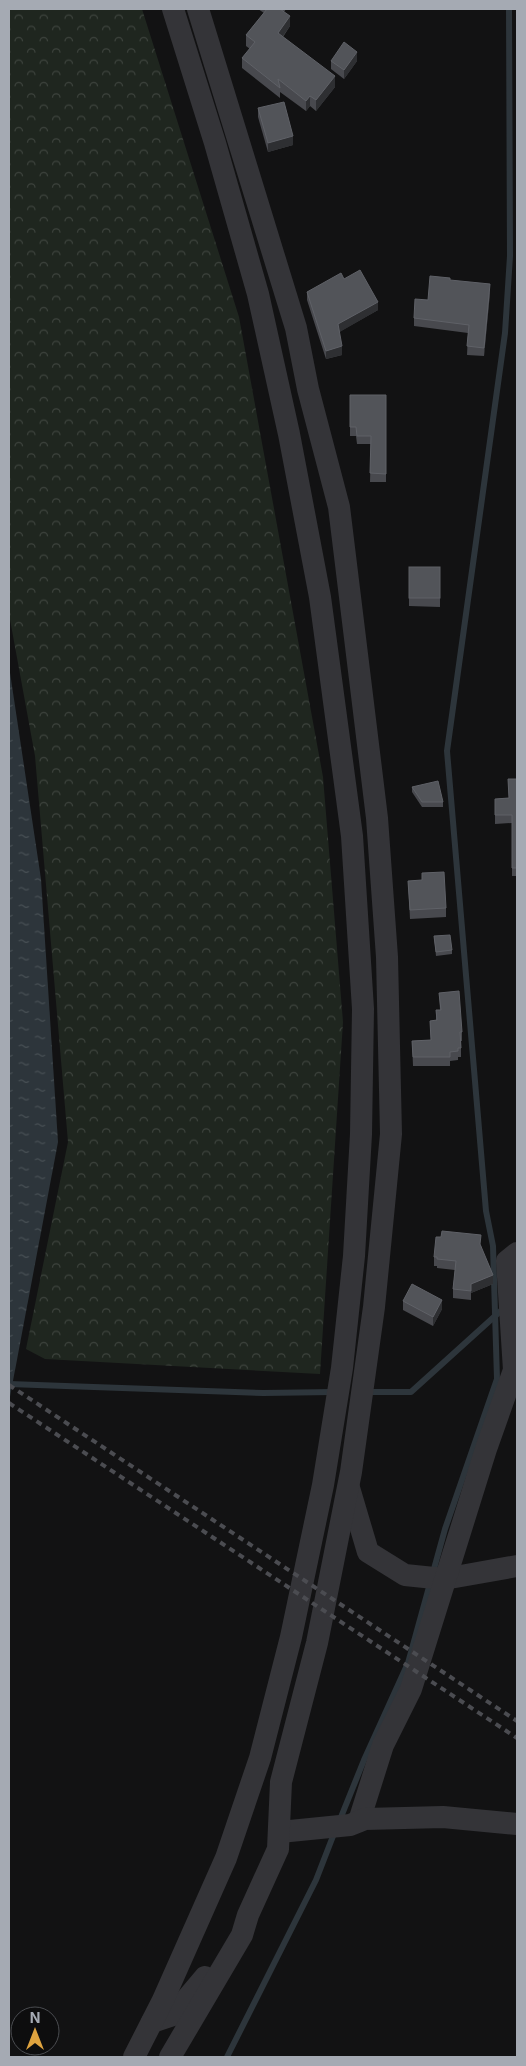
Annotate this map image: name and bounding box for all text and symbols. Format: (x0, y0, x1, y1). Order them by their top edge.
north arrow (10, 2006, 60, 2056)
text: N (30, 2009, 40, 2026)

